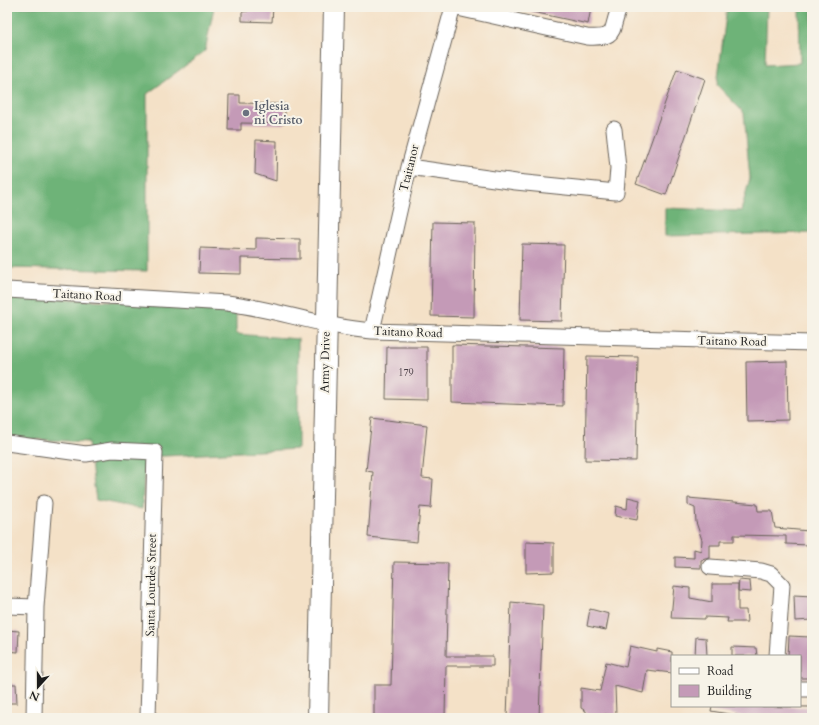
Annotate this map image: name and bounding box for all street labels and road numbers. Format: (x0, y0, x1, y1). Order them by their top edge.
street label: Ttaitanor (395, 142, 423, 193)
street label: Taitano Road (52, 285, 123, 305)
street label: Taitano Road (373, 323, 443, 341)
street label: Army Drive (316, 331, 334, 393)
street label: Taitano Road (697, 332, 767, 350)
street label: Santa Lourdes Street (142, 533, 160, 637)

